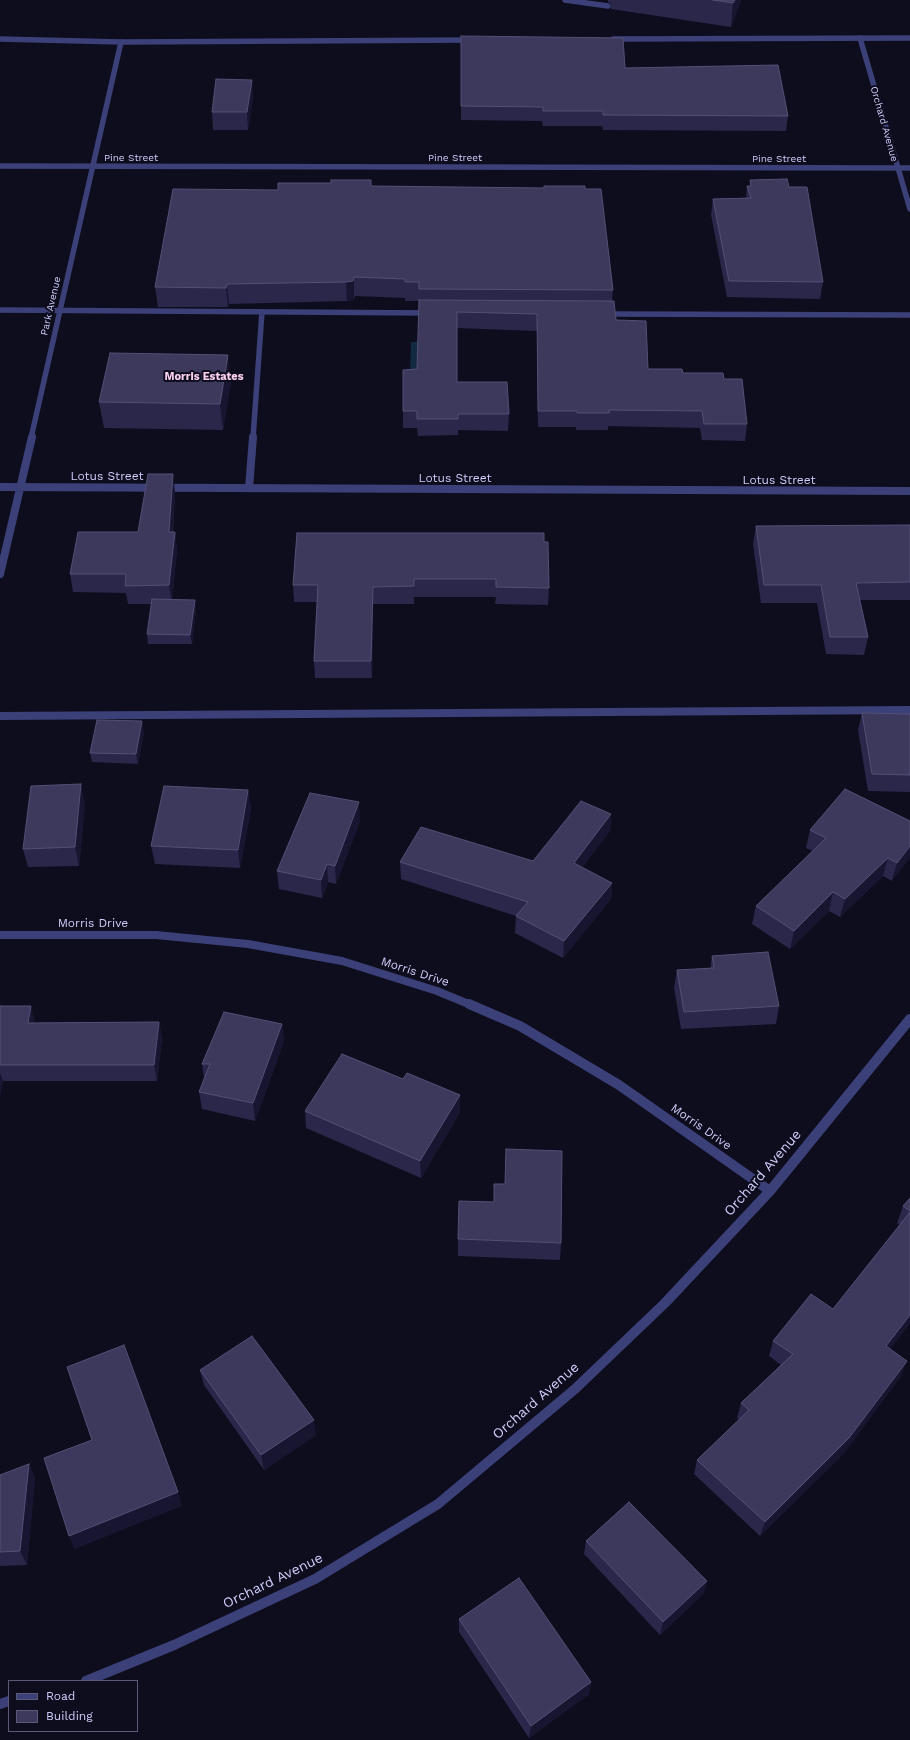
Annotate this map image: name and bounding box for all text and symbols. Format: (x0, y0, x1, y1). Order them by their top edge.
street label: Orchard Avenue (868, 85, 900, 163)
street label: Pine Street (104, 152, 158, 164)
street label: Pine Street (428, 152, 482, 164)
street label: Pine Street (752, 153, 806, 165)
street label: Park Avenue (38, 275, 64, 337)
district label: Morris Estates (164, 370, 244, 384)
street label: Lotus Street (70, 469, 144, 483)
street label: Lotus Street (418, 471, 492, 485)
street label: Lotus Street (742, 473, 816, 487)
street label: Morris Drive (58, 916, 128, 930)
street label: Morris Drive (379, 954, 451, 990)
street label: Morris Drive (668, 1101, 734, 1153)
street label: Orchard Avenue (721, 1126, 805, 1220)
street label: Orchard Avenue (489, 1359, 583, 1443)
street label: Orchard Avenue (220, 1550, 326, 1612)
legend (8, 1680, 138, 1732)
text: Road (46, 1689, 75, 1703)
text: Building (46, 1709, 93, 1723)

